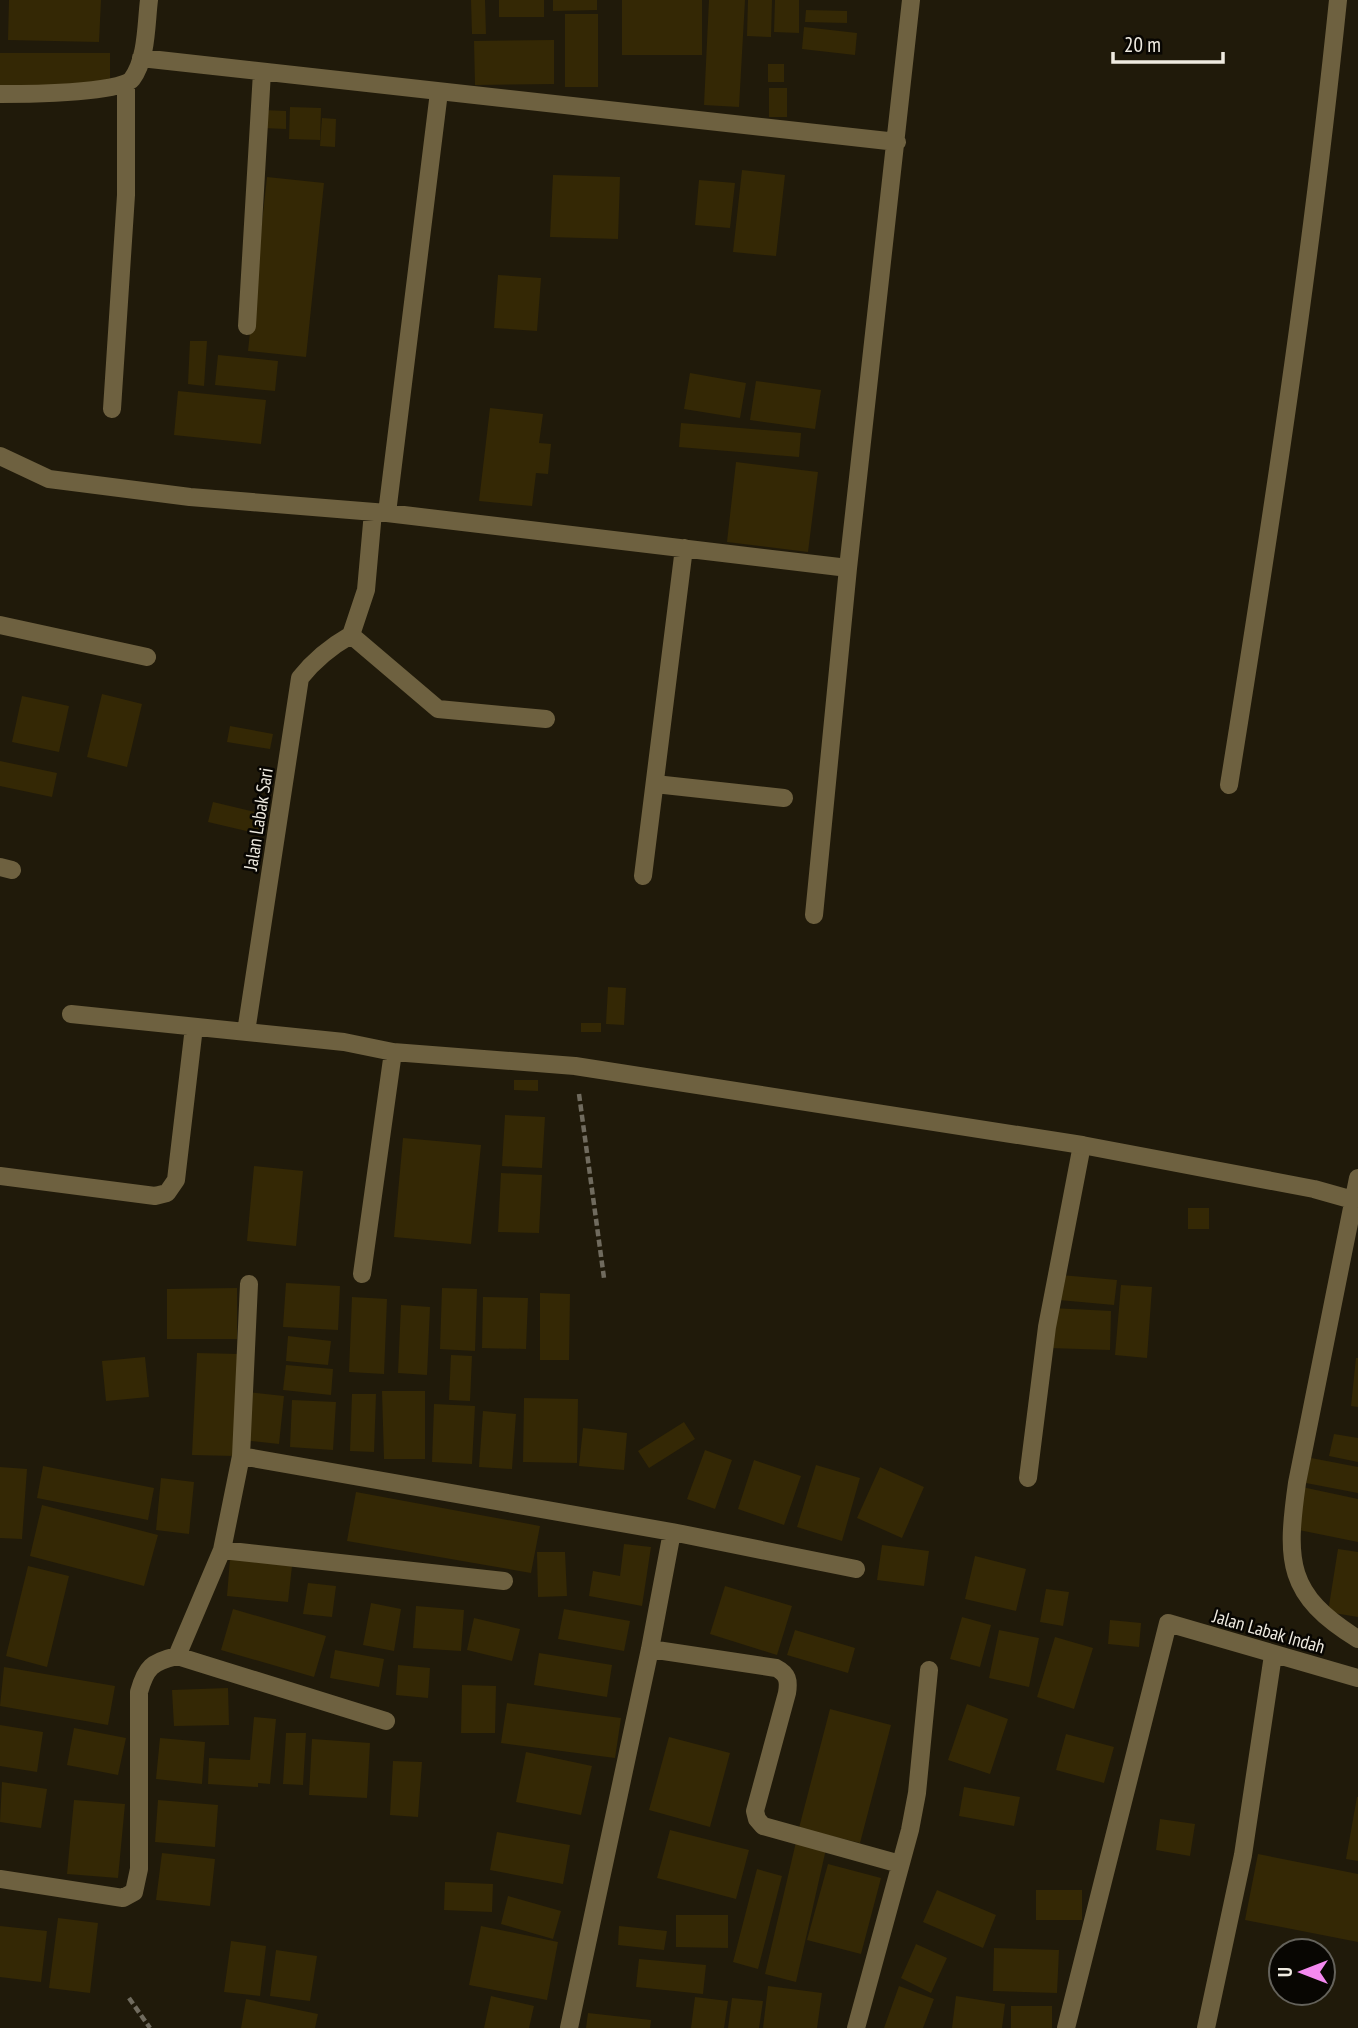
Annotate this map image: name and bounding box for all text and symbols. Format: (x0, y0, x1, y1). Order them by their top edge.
scale bar (1113, 21, 1223, 65)
text: 20 m (1124, 31, 1161, 58)
street label: Jalan Labak Sari (238, 766, 278, 873)
street label: Jalan Labak Indah (1209, 1603, 1328, 1658)
north arrow (1267, 1937, 1337, 2007)
text: U (1273, 1967, 1297, 1977)

